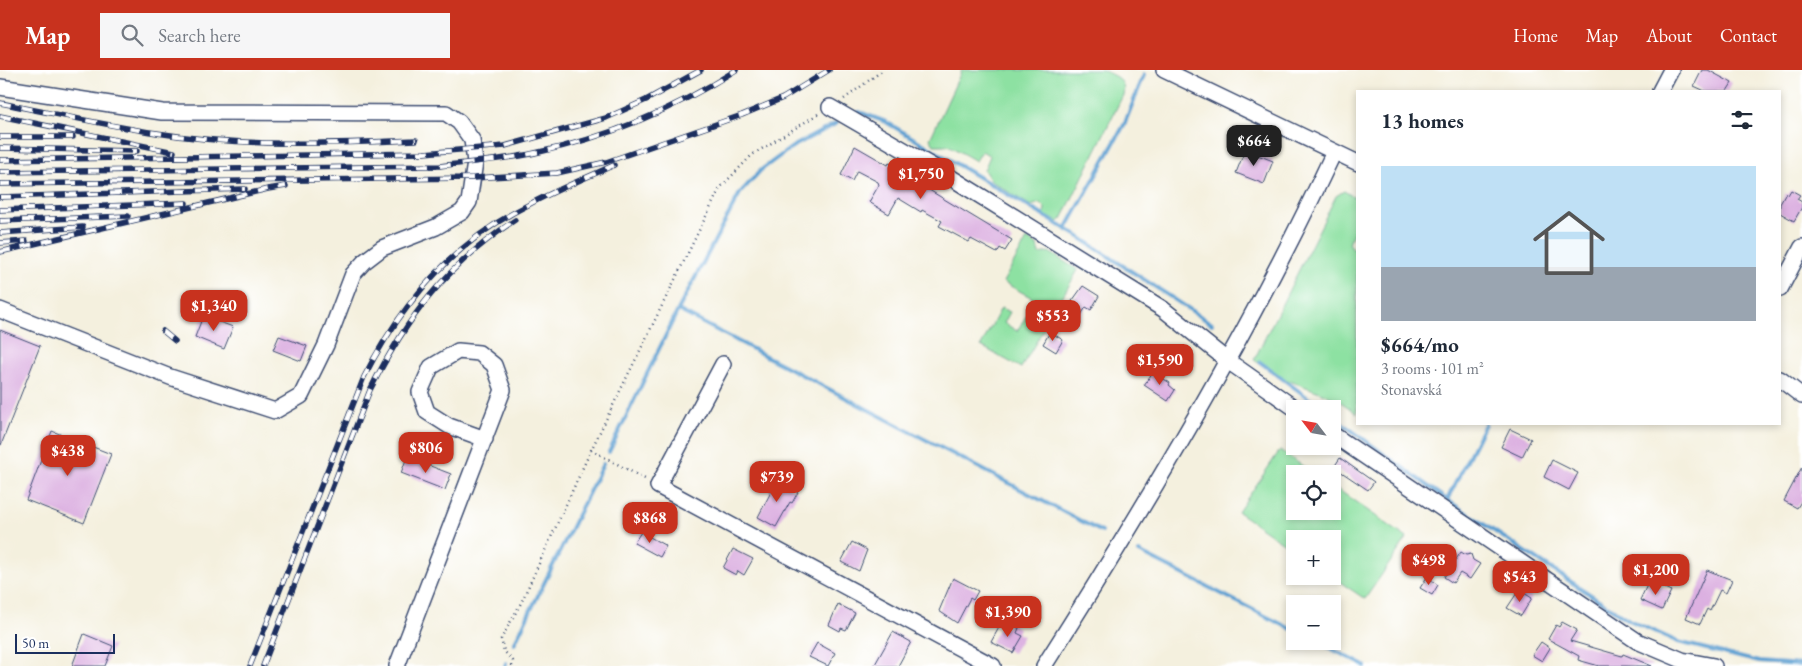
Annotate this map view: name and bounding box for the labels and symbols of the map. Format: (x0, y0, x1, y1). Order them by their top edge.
pin: $664 (1224, 124, 1284, 167)
pin: $1,750 (880, 158, 962, 200)
pin: $1,340 (173, 290, 255, 332)
pin: $553 (1023, 300, 1083, 342)
pin: $1,590 (1119, 344, 1201, 386)
north arrow (1286, 400, 1341, 455)
pin: $806 (396, 432, 456, 474)
pin: $438 (38, 434, 98, 477)
pin: $739 (747, 460, 807, 503)
pin: $868 (620, 502, 680, 544)
pin: $498 (1399, 544, 1459, 586)
pin: $1,200 (1615, 554, 1697, 596)
pin: $543 (1490, 560, 1550, 603)
pin: $1,390 (967, 596, 1049, 638)
scale bar (15, 631, 115, 654)

